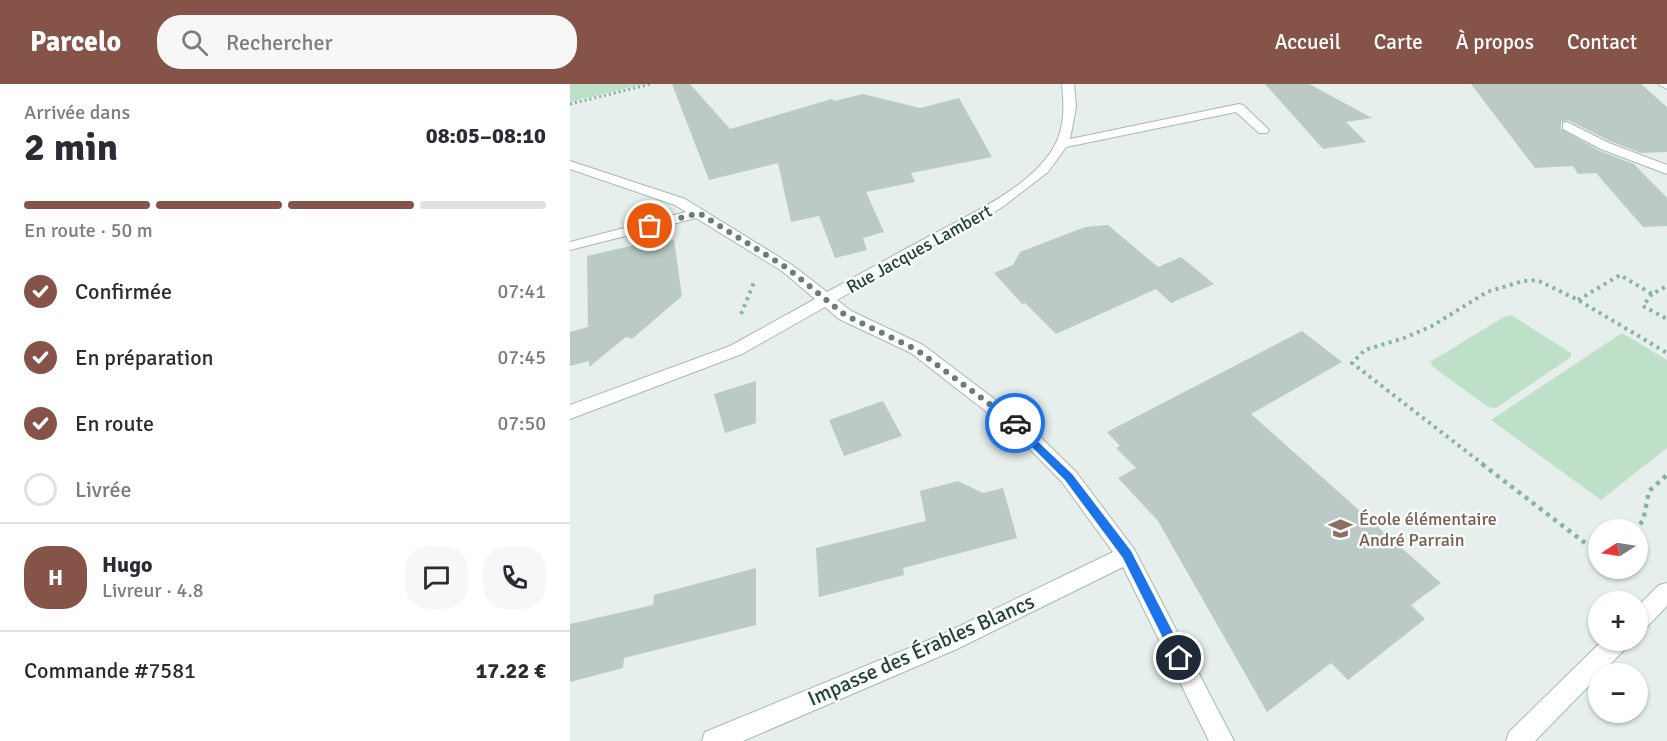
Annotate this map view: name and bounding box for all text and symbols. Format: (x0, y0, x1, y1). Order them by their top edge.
search box (157, 15, 577, 69)
text: Parcelo (30, 25, 121, 59)
icon: search (178, 26, 211, 59)
text: Rechercher (226, 29, 333, 56)
text: Accueil (1275, 29, 1341, 55)
text: Carte (1374, 29, 1423, 55)
text: À propos (1456, 29, 1534, 55)
text: Contact (1567, 29, 1637, 55)
text: Arrivée dans (24, 100, 130, 125)
text: 08:05–08:10 (426, 122, 546, 149)
text: 2 min (24, 123, 118, 171)
pin (624, 200, 675, 251)
street label: Rue Jacques Lambert (842, 200, 996, 298)
icon: bag (633, 209, 666, 242)
text: En route · 50 m (24, 218, 153, 243)
icon: check (24, 275, 57, 308)
text: Confirmée (75, 278, 172, 305)
text: 07:41 (497, 279, 546, 304)
icon: check (24, 341, 57, 374)
text: En préparation (75, 344, 214, 371)
text: 07:45 (497, 345, 546, 370)
courier (985, 393, 1045, 453)
icon: check (24, 407, 57, 440)
icon: car (999, 407, 1032, 440)
text: En route (75, 410, 154, 437)
text: 07:50 (497, 411, 546, 436)
text: Livrée (75, 476, 132, 503)
place label: École élémentaire André Parrain (1359, 508, 1497, 551)
school or university icon: École élémentaire André Parrain (1328, 516, 1354, 542)
north arrow (1588, 519, 1648, 579)
map controls (1588, 519, 1648, 723)
button: chat (405, 546, 468, 609)
button: phone (483, 546, 546, 609)
text: Hugo (102, 551, 152, 578)
text: H (48, 564, 63, 591)
text: Livreur · 4.8 (102, 578, 203, 603)
street label: Impasse des Érables Blancs (804, 588, 1038, 712)
button: + (1588, 591, 1648, 651)
pin (1153, 632, 1204, 683)
icon: home (1162, 641, 1195, 674)
text: Commande #7581 (24, 657, 196, 684)
text: 17.22 € (475, 657, 546, 684)
button: − (1588, 663, 1648, 723)

